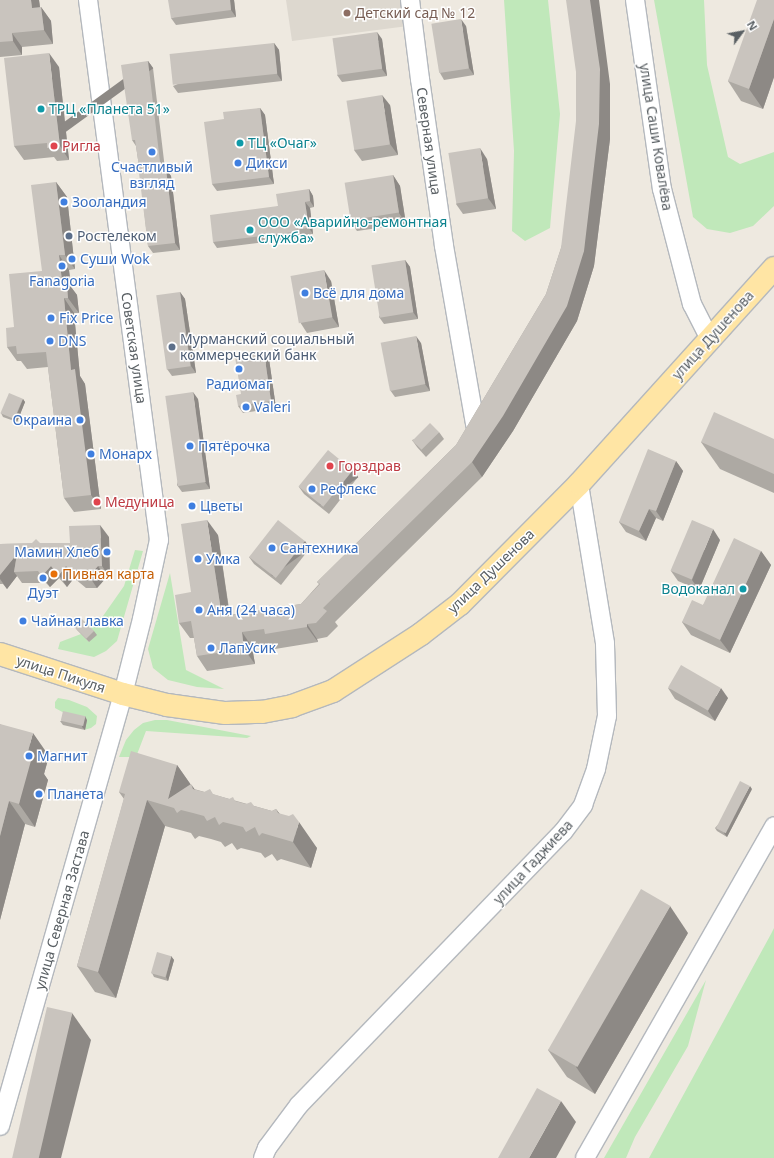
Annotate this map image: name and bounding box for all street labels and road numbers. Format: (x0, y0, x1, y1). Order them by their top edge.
street label: улица Саши Ковалёва (636, 62, 676, 212)
street label: Северная улица (413, 86, 445, 196)
street label: улица Душенова (669, 287, 757, 383)
street label: Советская улица (118, 291, 150, 405)
street label: улица Душенова (444, 525, 538, 617)
street label: улица Пикуля (14, 652, 108, 696)
street label: улица Гаджиева (490, 816, 576, 908)
street label: улица Северная Застава (31, 828, 93, 992)

